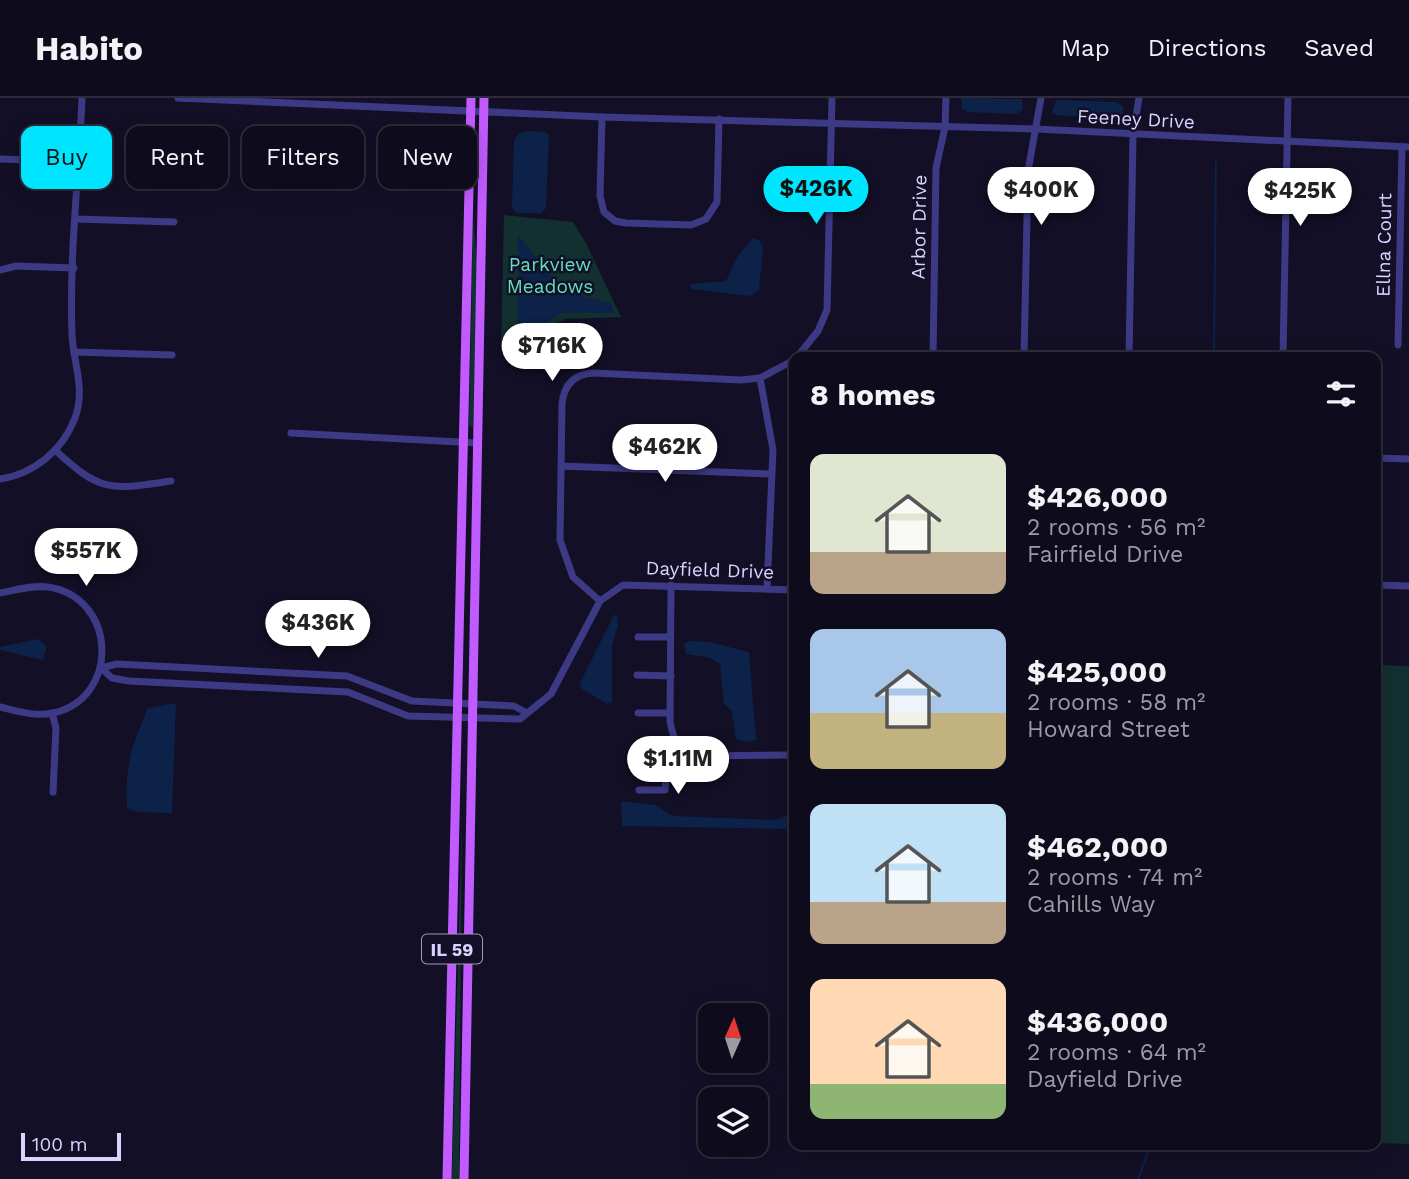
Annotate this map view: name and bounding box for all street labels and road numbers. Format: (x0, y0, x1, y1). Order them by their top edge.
street label: Feeney Drive (1077, 104, 1195, 134)
street label: Arbor Drive (907, 174, 931, 280)
street label: Ellna Court (1372, 193, 1396, 297)
street label: Dayfield Drive (645, 556, 775, 584)
road number: IL 59 (422, 934, 482, 964)

